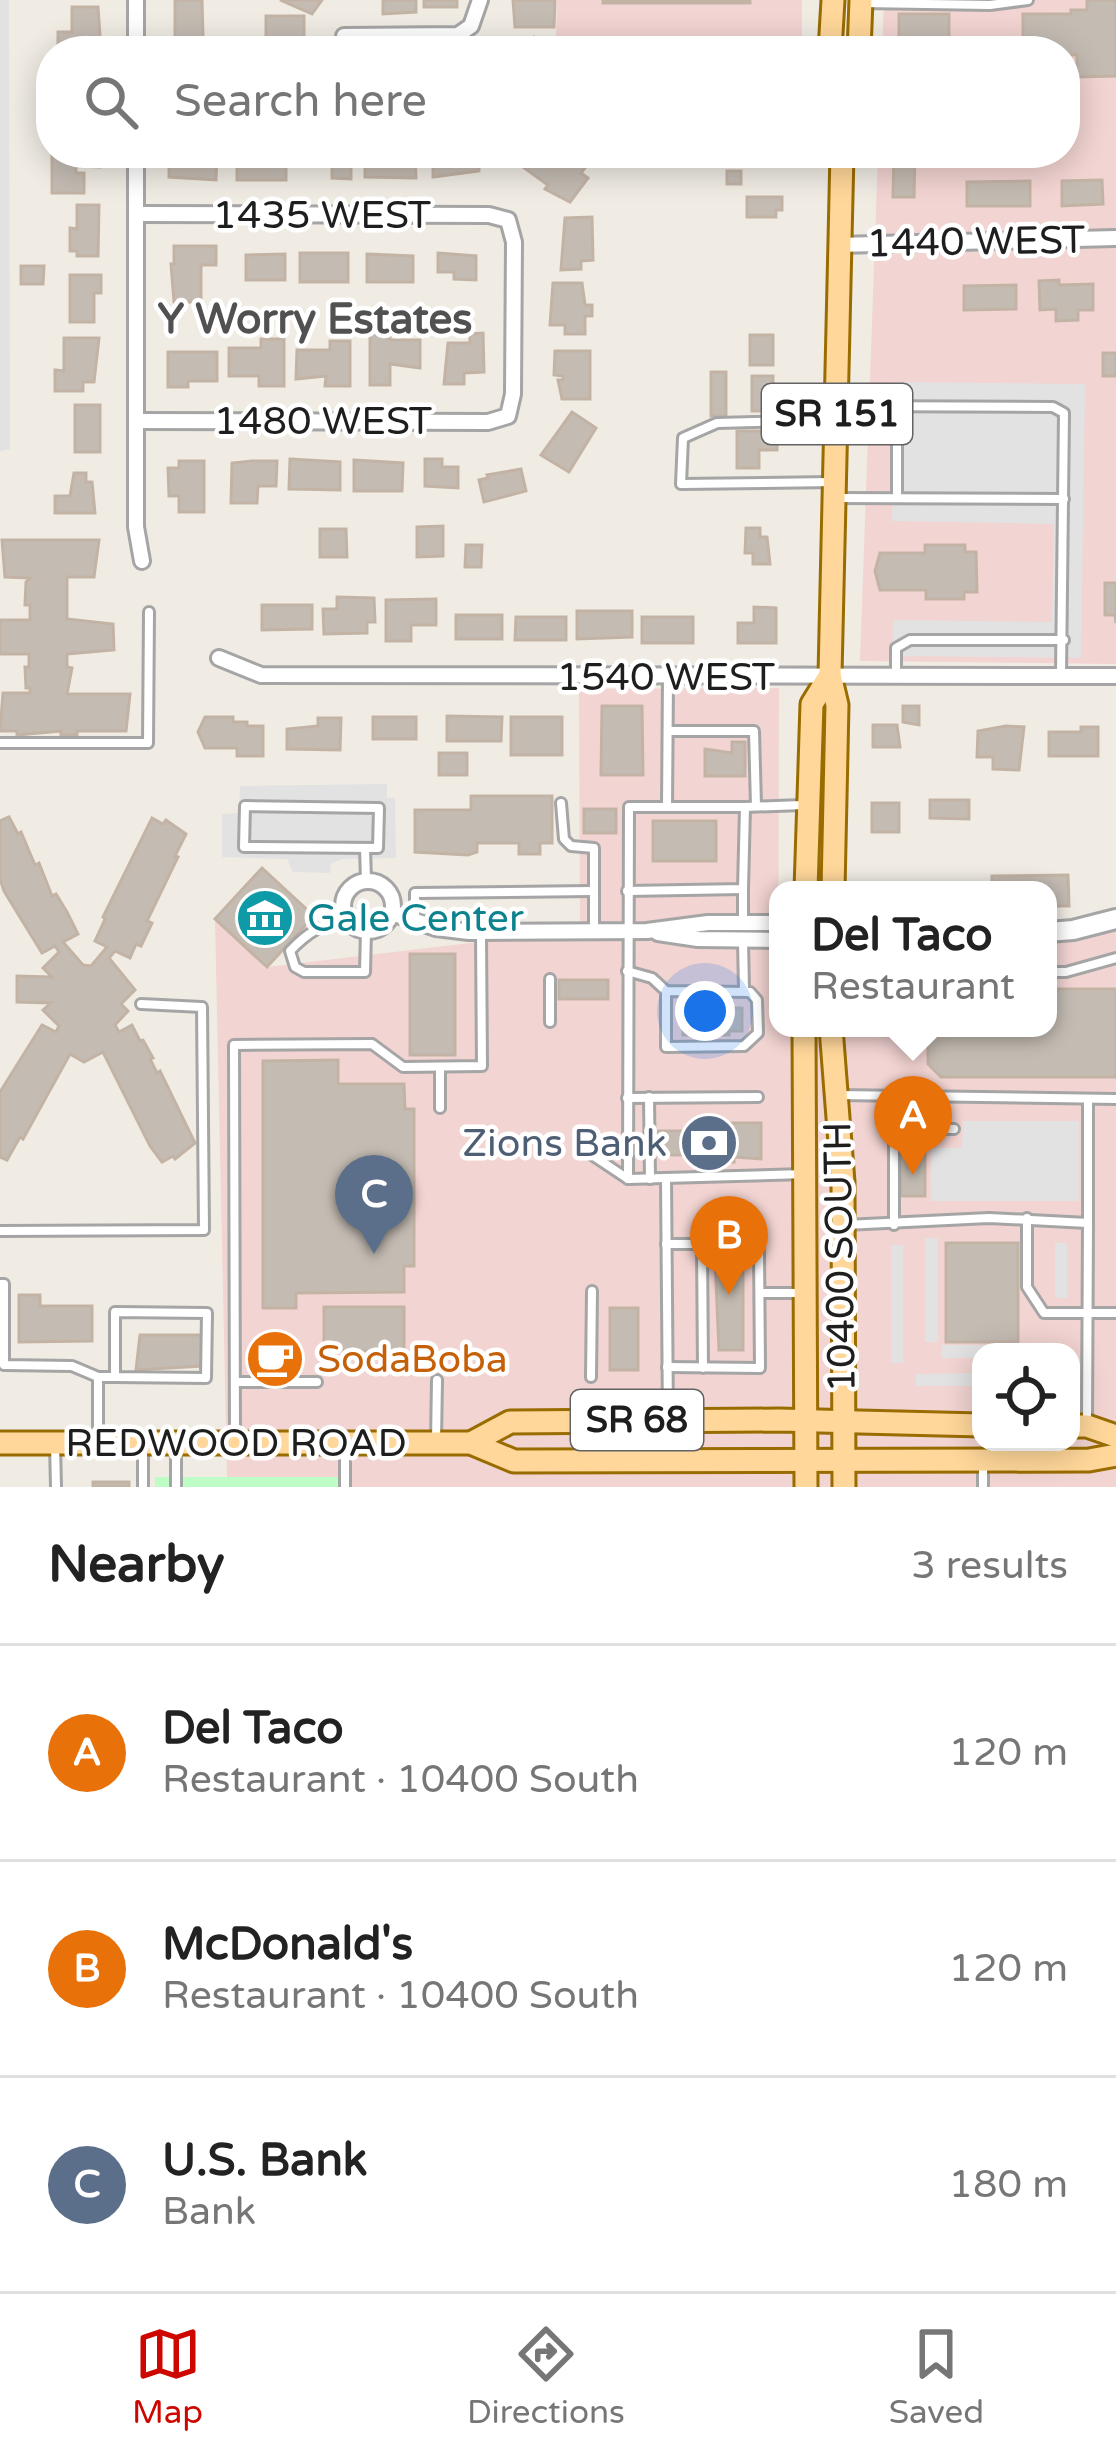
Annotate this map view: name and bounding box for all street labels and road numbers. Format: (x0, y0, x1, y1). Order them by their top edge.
street label: 1435 WEST (213, 192, 432, 239)
street label: 1440 WEST (866, 217, 1086, 267)
road number: SR 151 (762, 384, 912, 444)
street label: 1480 WEST (214, 398, 433, 445)
street label: 1540 WEST (557, 654, 776, 701)
street label: 10400 SOUTH (814, 1121, 866, 1393)
road number: SR 68 (571, 1390, 703, 1450)
street label: REDWOOD ROAD (65, 1420, 407, 1467)

